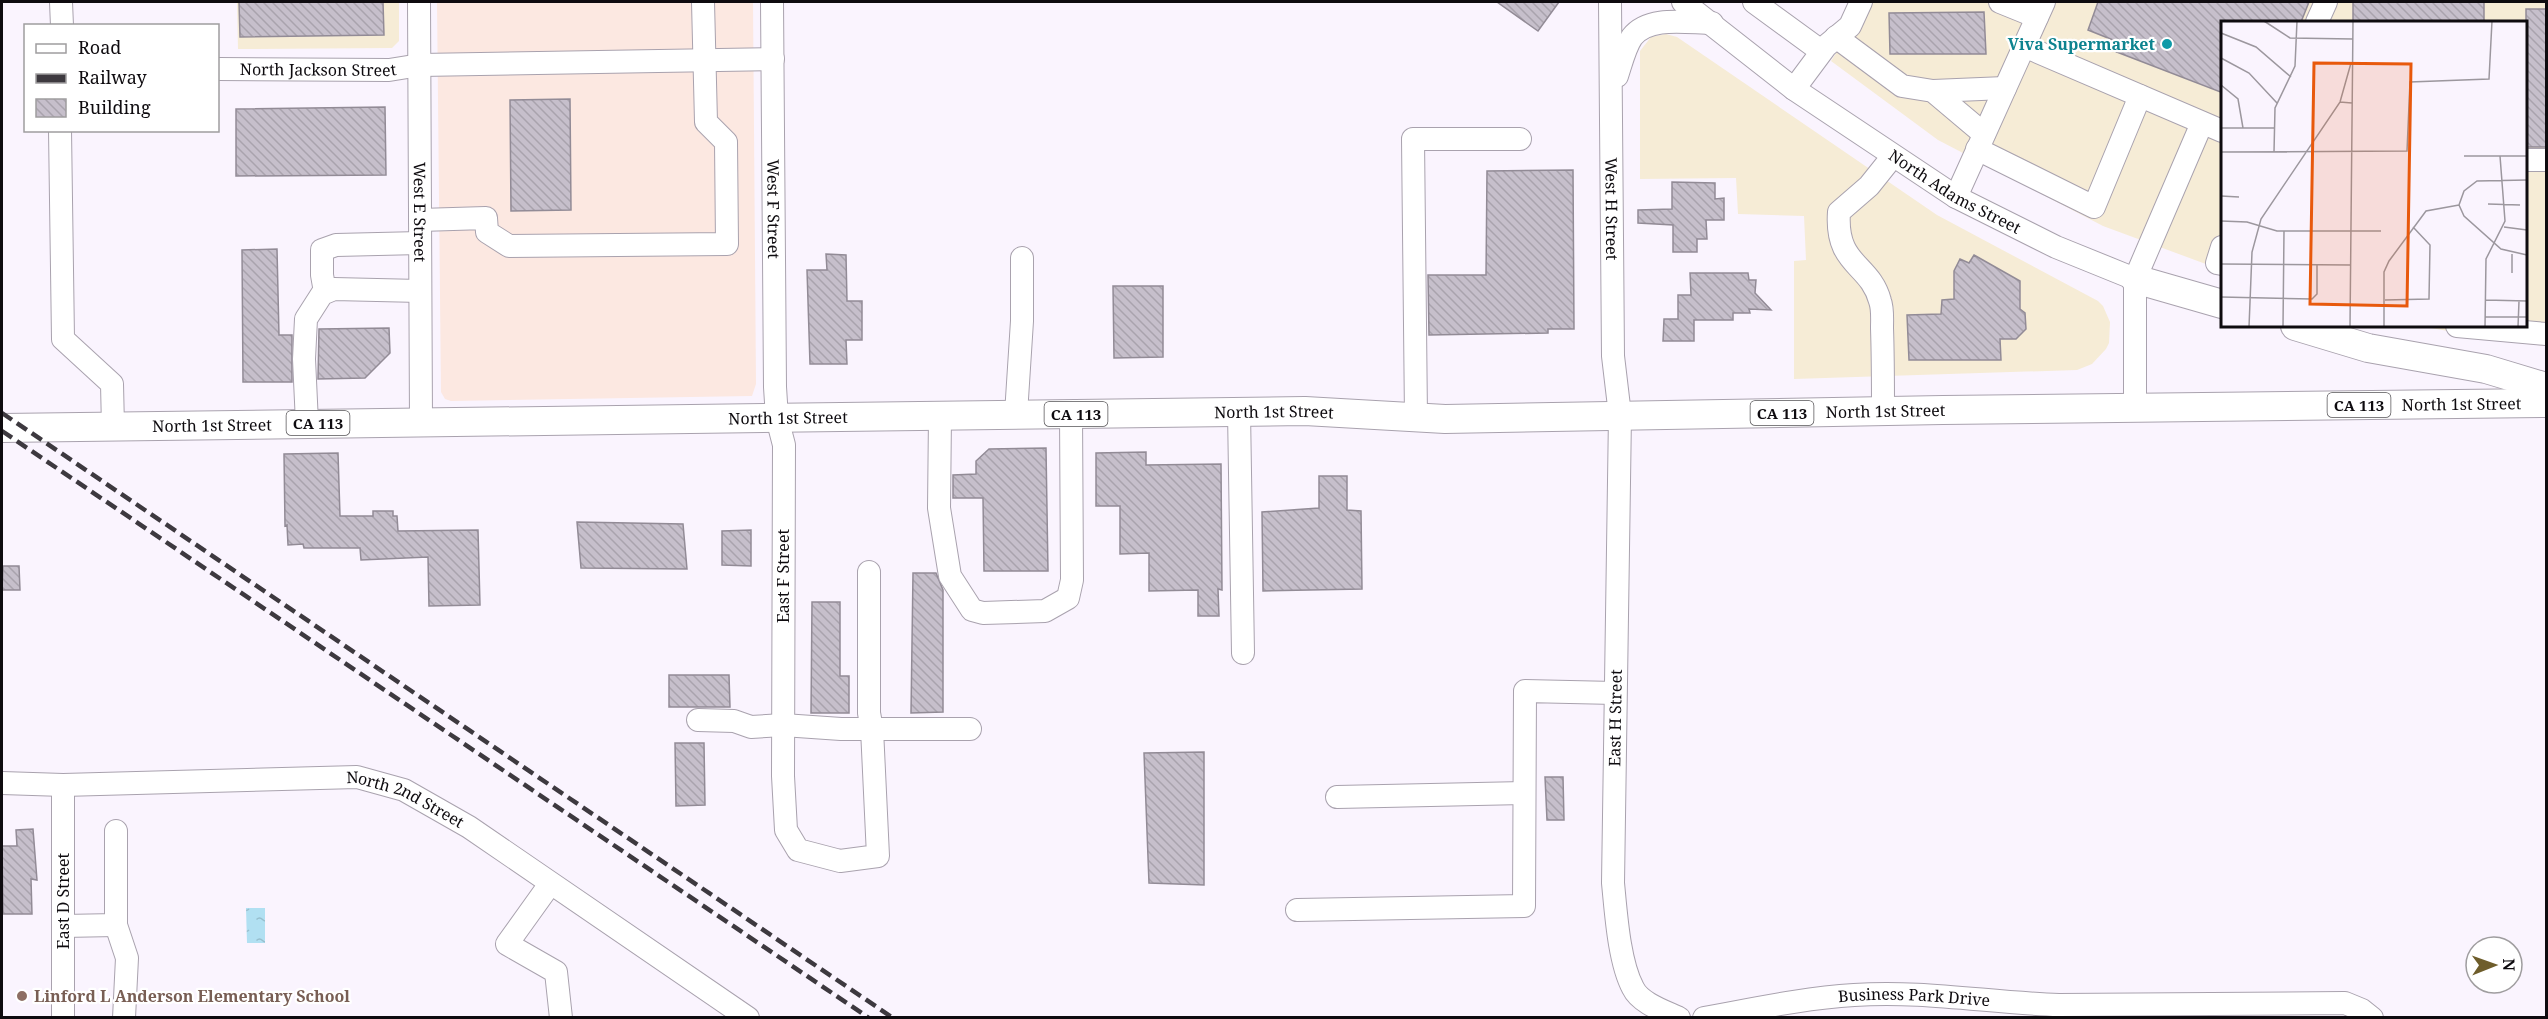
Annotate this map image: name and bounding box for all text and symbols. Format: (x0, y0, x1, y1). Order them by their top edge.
inset map (2221, 21, 2527, 327)
legend (24, 24, 219, 132)
place label: Viva Supermarket (2008, 33, 2156, 55)
text: Road (78, 35, 121, 59)
marker: Viva Supermarket (2160, 37, 2174, 51)
street label: North Jackson Street (240, 58, 398, 81)
text: Railway (78, 65, 148, 89)
text: Building (78, 95, 151, 119)
street label: North Adams Street (1884, 144, 2025, 239)
street label: West H Street (1600, 157, 1623, 261)
street label: West F Street (762, 159, 785, 259)
street label: West E Street (409, 162, 431, 263)
street label: North 1st Street (2402, 392, 2522, 416)
road number: CA 113 (2328, 393, 2390, 417)
street label: North 1st Street (1826, 399, 1946, 423)
street label: North 1st Street (1214, 400, 1335, 424)
road number: CA 113 (1750, 401, 1814, 425)
road number: CA 113 (1044, 402, 1108, 426)
street label: North 1st Street (728, 406, 848, 430)
road number: CA 113 (286, 411, 350, 435)
street label: North 1st Street (152, 413, 272, 437)
street label: East F Street (772, 529, 794, 623)
street label: East H Street (1603, 669, 1627, 767)
street label: North 2nd Street (346, 766, 468, 833)
street label: East D Street (52, 852, 74, 949)
north arrow (2464, 935, 2524, 995)
text: N (2498, 958, 2520, 972)
street label: Business Park Drive (1837, 983, 1991, 1011)
place label: Linford L Anderson Elementary School (34, 985, 350, 1007)
marker: Linford L Anderson Elementary School (15, 989, 29, 1003)

